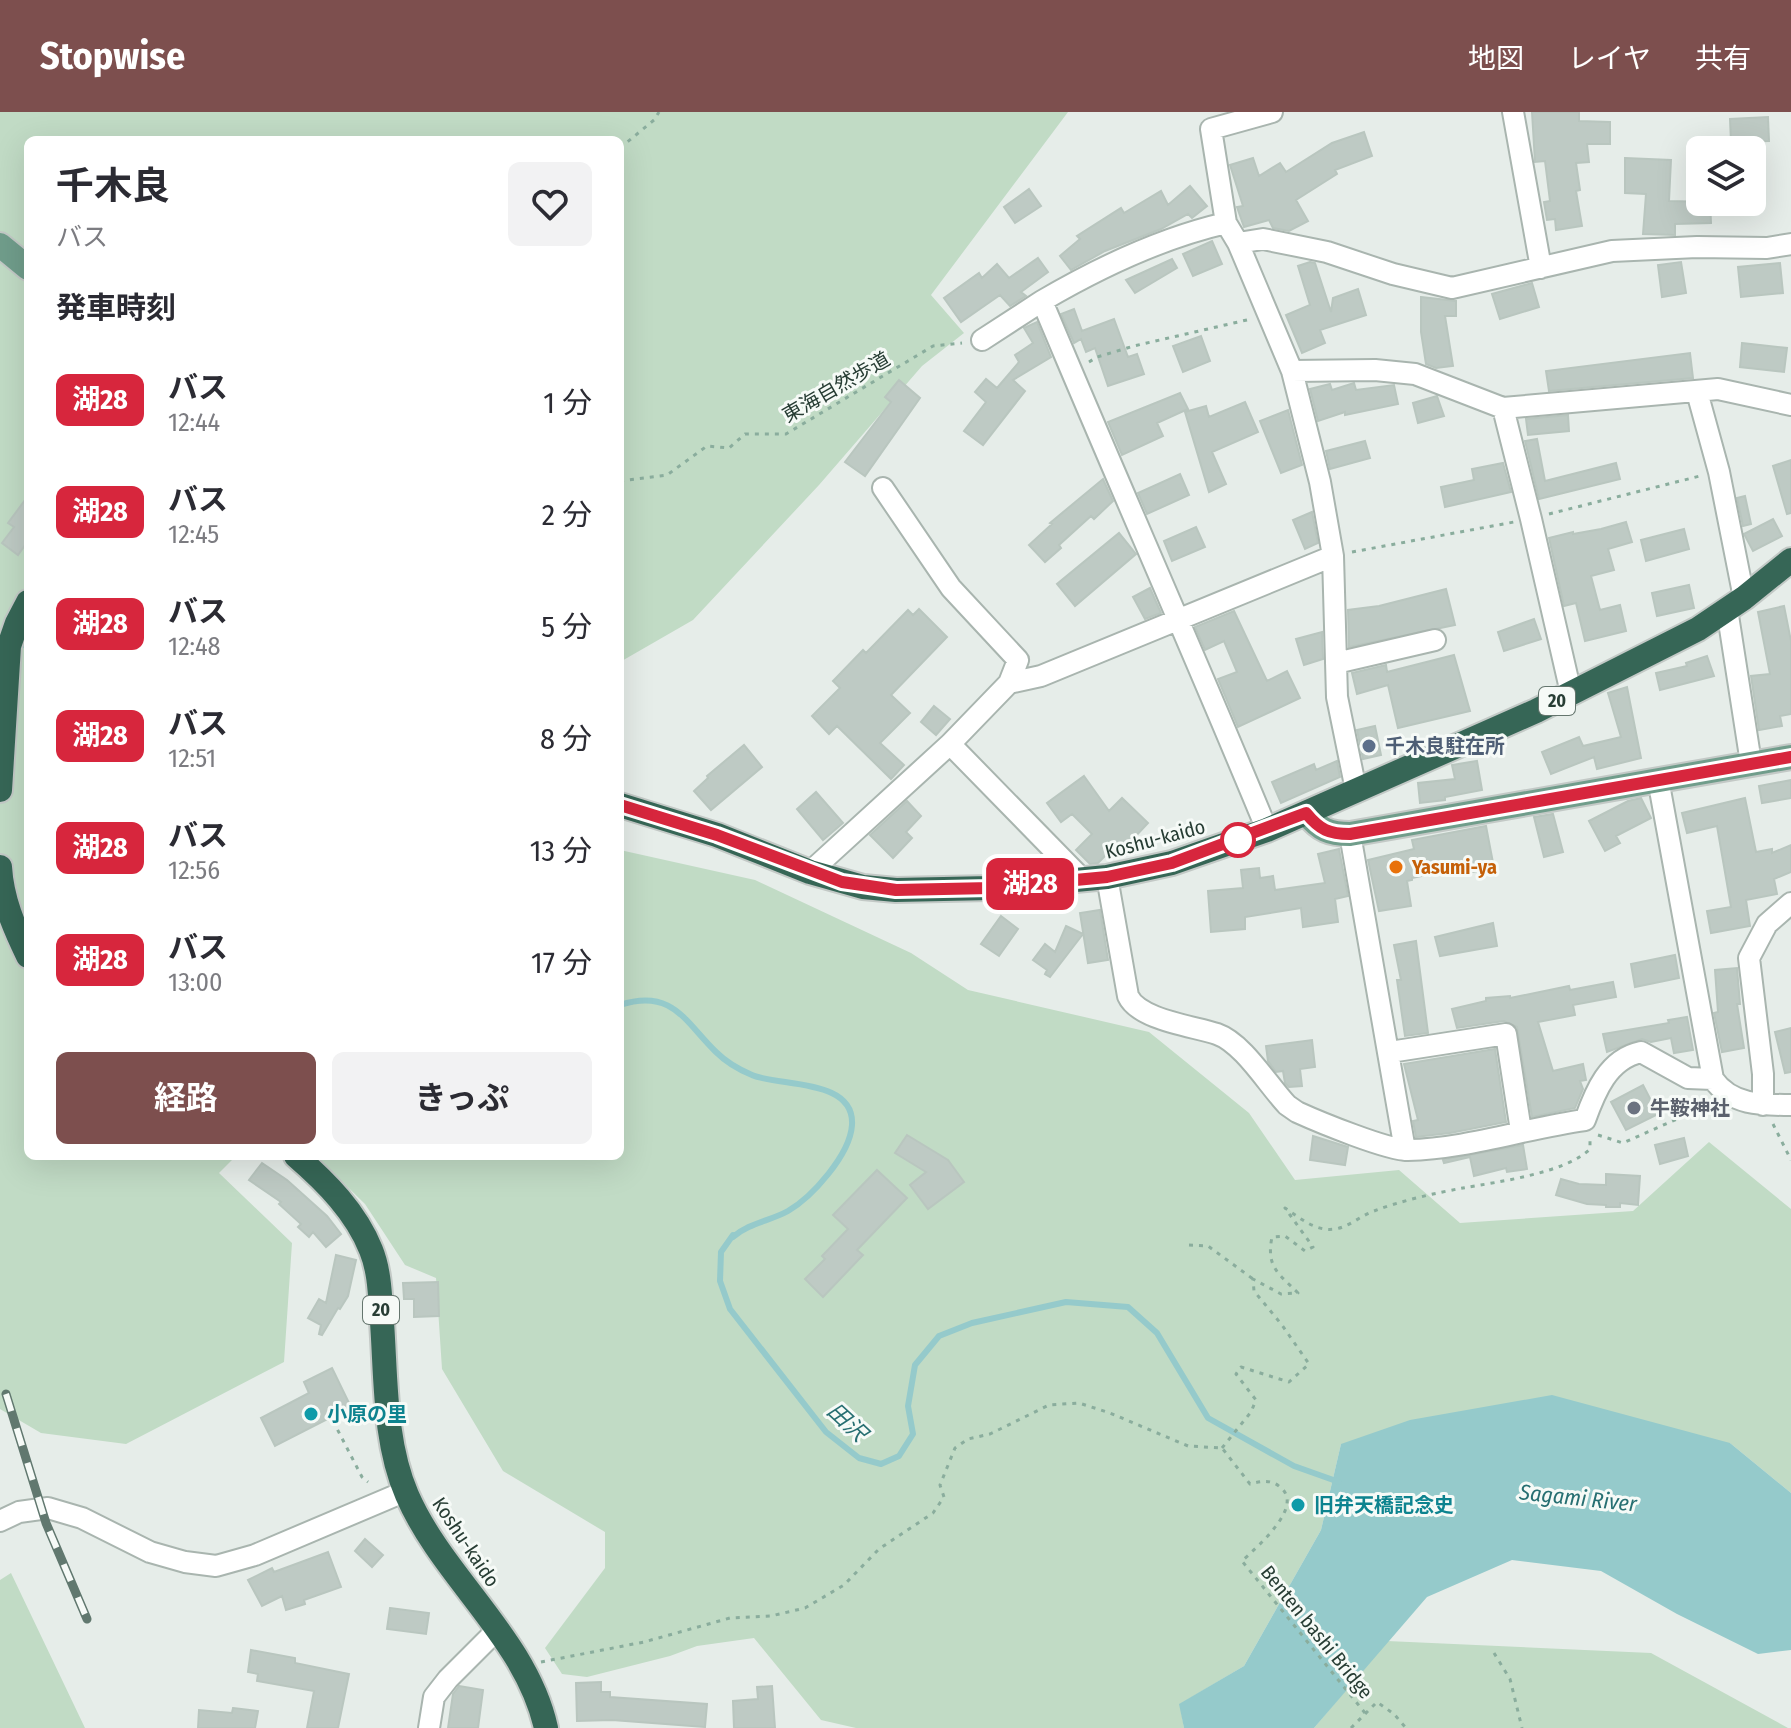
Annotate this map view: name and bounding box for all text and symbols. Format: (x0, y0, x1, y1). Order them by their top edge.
text: Stopwise (40, 33, 185, 79)
text: 地図 (1468, 42, 1524, 75)
text: レイヤ (1568, 42, 1651, 75)
text: 共有 (1695, 42, 1751, 75)
map controls (1686, 136, 1766, 216)
button: layers (1686, 136, 1766, 216)
button: heart (508, 162, 592, 246)
text: 千木良 (56, 163, 170, 209)
text: バス (56, 222, 108, 253)
text: 発車時刻 (56, 290, 176, 326)
street label: 東海自然歩道 (778, 347, 894, 427)
text: バス (168, 370, 228, 406)
text: 湖28 (72, 383, 128, 416)
text: 1 分 (543, 385, 592, 421)
text: 12:44 (168, 407, 220, 438)
text: バス (168, 482, 228, 518)
text: 湖28 (72, 495, 128, 528)
text: 2 分 (542, 497, 592, 533)
text: 12:45 (168, 519, 219, 550)
text: バス (168, 594, 228, 630)
text: 湖28 (72, 607, 128, 640)
text: 5 分 (541, 609, 592, 645)
text: 12:48 (168, 631, 221, 662)
road number: 20 (1539, 687, 1575, 715)
text: バス (168, 706, 228, 742)
text: 湖28 (72, 719, 128, 752)
text: 8 分 (540, 721, 592, 757)
place label: 千木良駐在所 (1385, 734, 1505, 758)
marker: 千木良駐在所 (1360, 737, 1378, 755)
text: 12:51 (168, 743, 216, 774)
street label: Koshu-kaido (1102, 814, 1208, 864)
text: バス (168, 818, 228, 854)
unlabelled marker (1221, 823, 1255, 857)
text: 湖28 (72, 831, 128, 864)
text: 13 分 (530, 833, 592, 869)
text: 12:56 (168, 855, 220, 886)
place label: Yasumi-ya (1411, 855, 1497, 879)
line badge: 湖28 (984, 858, 1076, 910)
marker: Yasumi-ya (1387, 858, 1405, 876)
text: 湖28 (1002, 867, 1058, 900)
text: バス (168, 930, 228, 966)
text: 湖28 (72, 943, 128, 976)
text: 17 分 (531, 945, 592, 981)
text: 13:00 (168, 967, 222, 998)
button: 経路 (56, 1052, 316, 1144)
button: きっぷ (332, 1052, 592, 1144)
place label: 牛鞍神社 (1650, 1096, 1730, 1120)
marker: 牛鞍神社 (1625, 1099, 1643, 1117)
road number: 20 (363, 1296, 399, 1324)
water label: 田沢 (822, 1397, 874, 1449)
place label: 小原の里 (327, 1402, 407, 1426)
marker: 小原の里 (302, 1405, 320, 1423)
water label: Sagami River (1517, 1478, 1639, 1518)
street label: Koshu-kaido (427, 1493, 505, 1591)
place label: 旧弁天橋記念史 (1314, 1493, 1454, 1517)
marker: 旧弁天橋記念史 (1289, 1496, 1307, 1514)
street label: Benten bashi Bridge (1256, 1561, 1378, 1703)

